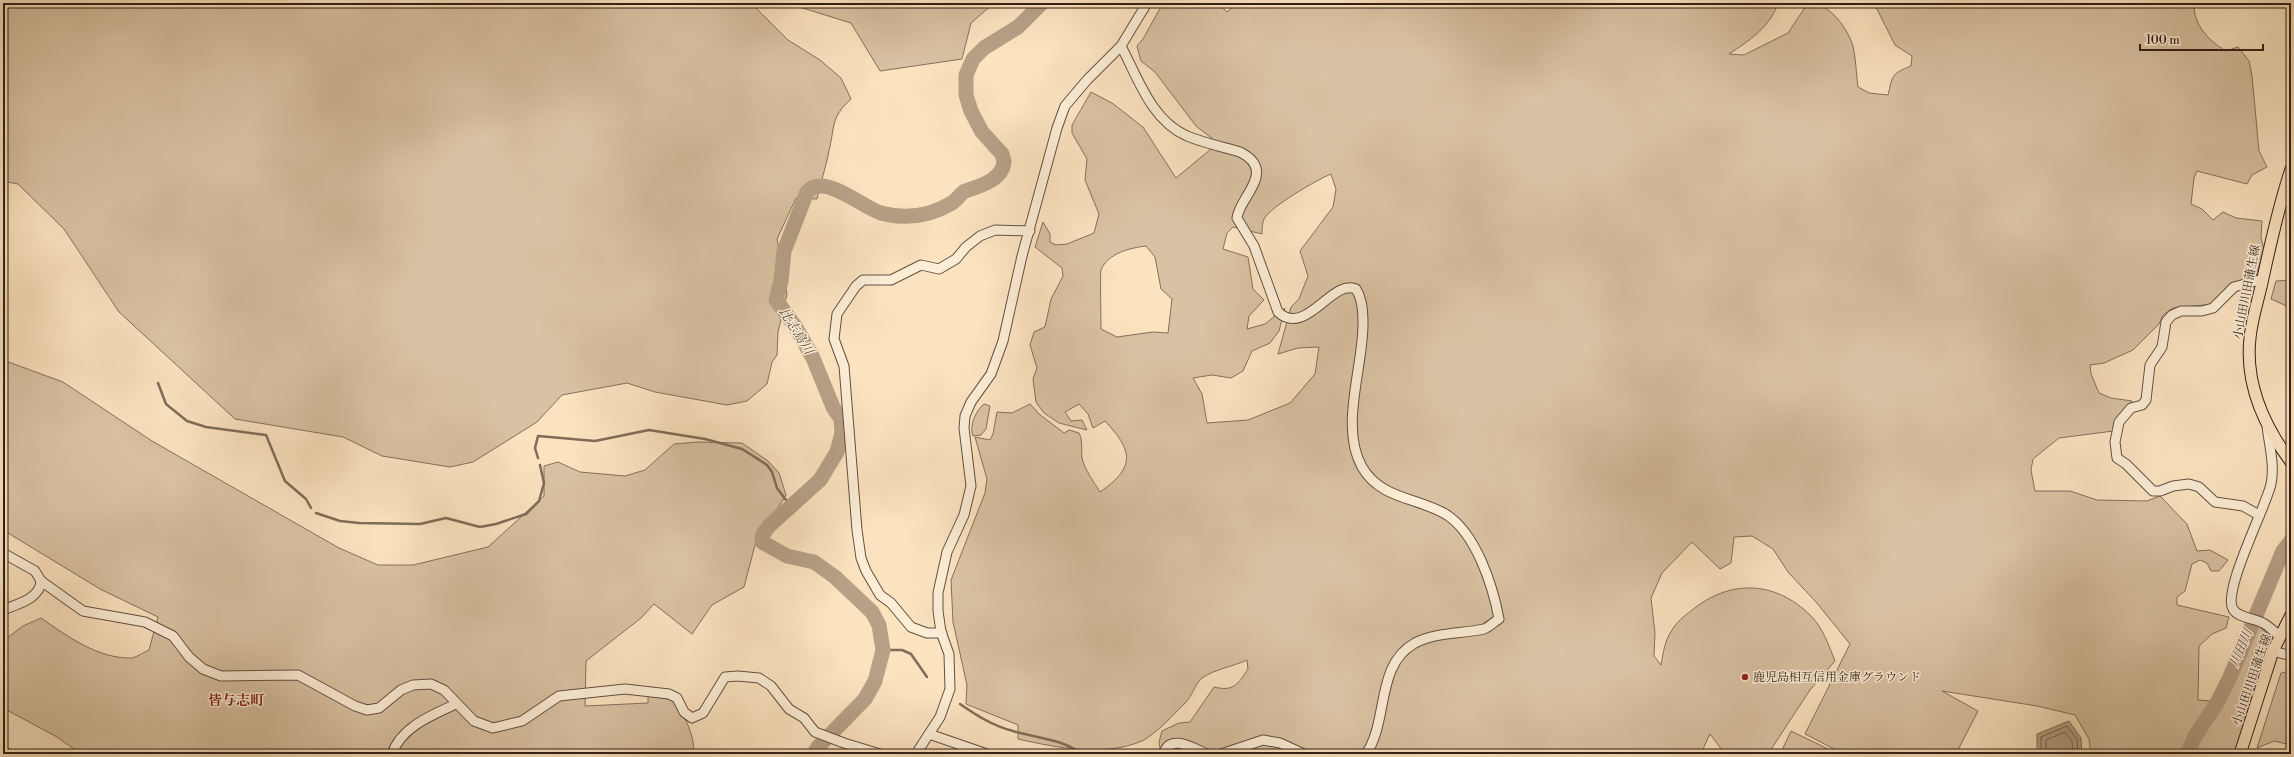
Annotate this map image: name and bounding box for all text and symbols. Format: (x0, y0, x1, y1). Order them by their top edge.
scale bar (2140, 26, 2263, 52)
text: 100 m (2146, 33, 2180, 48)
street label: 小山田川田蒲生線 (2230, 243, 2264, 341)
water label: 比志島川 (775, 305, 818, 359)
water label: 川田川 (2226, 625, 2257, 669)
street label: 小山田川田蒲生線 (2229, 632, 2275, 728)
place label: 鹿児島相互信用金庫グラウンド (1753, 670, 1921, 685)
marker: 鹿児島相互信用金庫グラウンド (1740, 672, 1750, 682)
district label: 皆与志町 (208, 692, 265, 710)

